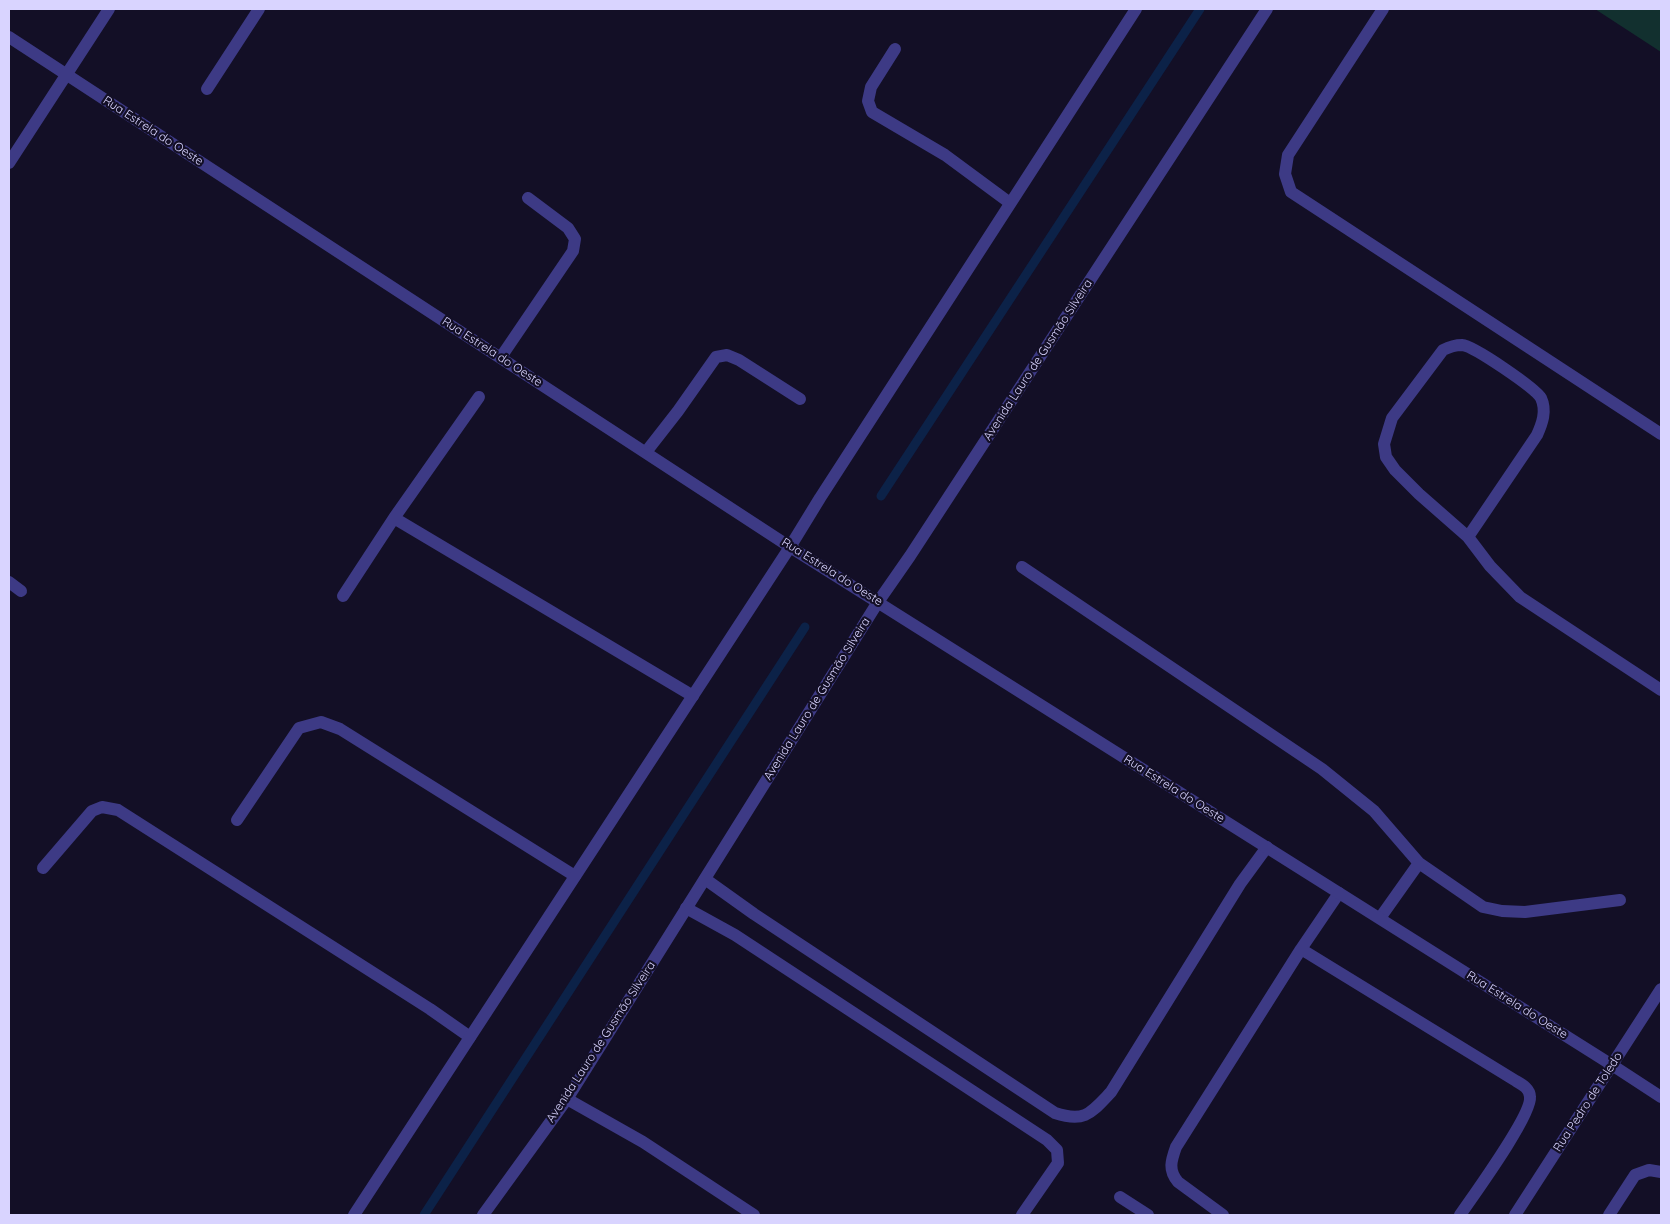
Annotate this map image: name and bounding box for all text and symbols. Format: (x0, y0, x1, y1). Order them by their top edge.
street label: Rua Estrela do Oeste (100, 93, 206, 169)
street label: Avenida Lauro de Gusmão Silveira (980, 277, 1096, 443)
street label: Rua Estrela do Oeste (439, 314, 545, 390)
street label: Rua Estrela do Oeste (779, 535, 885, 609)
street label: Avenida Lauro de Gusmão Silveira (761, 615, 873, 783)
street label: Rua Estrela do Oeste (1121, 752, 1227, 826)
street label: Avenida Lauro de Gusmão Silveira (543, 959, 659, 1125)
street label: Rua Estrela do Oeste (1464, 968, 1570, 1042)
street label: Rua Pedro de Toledo (1550, 1050, 1626, 1154)

